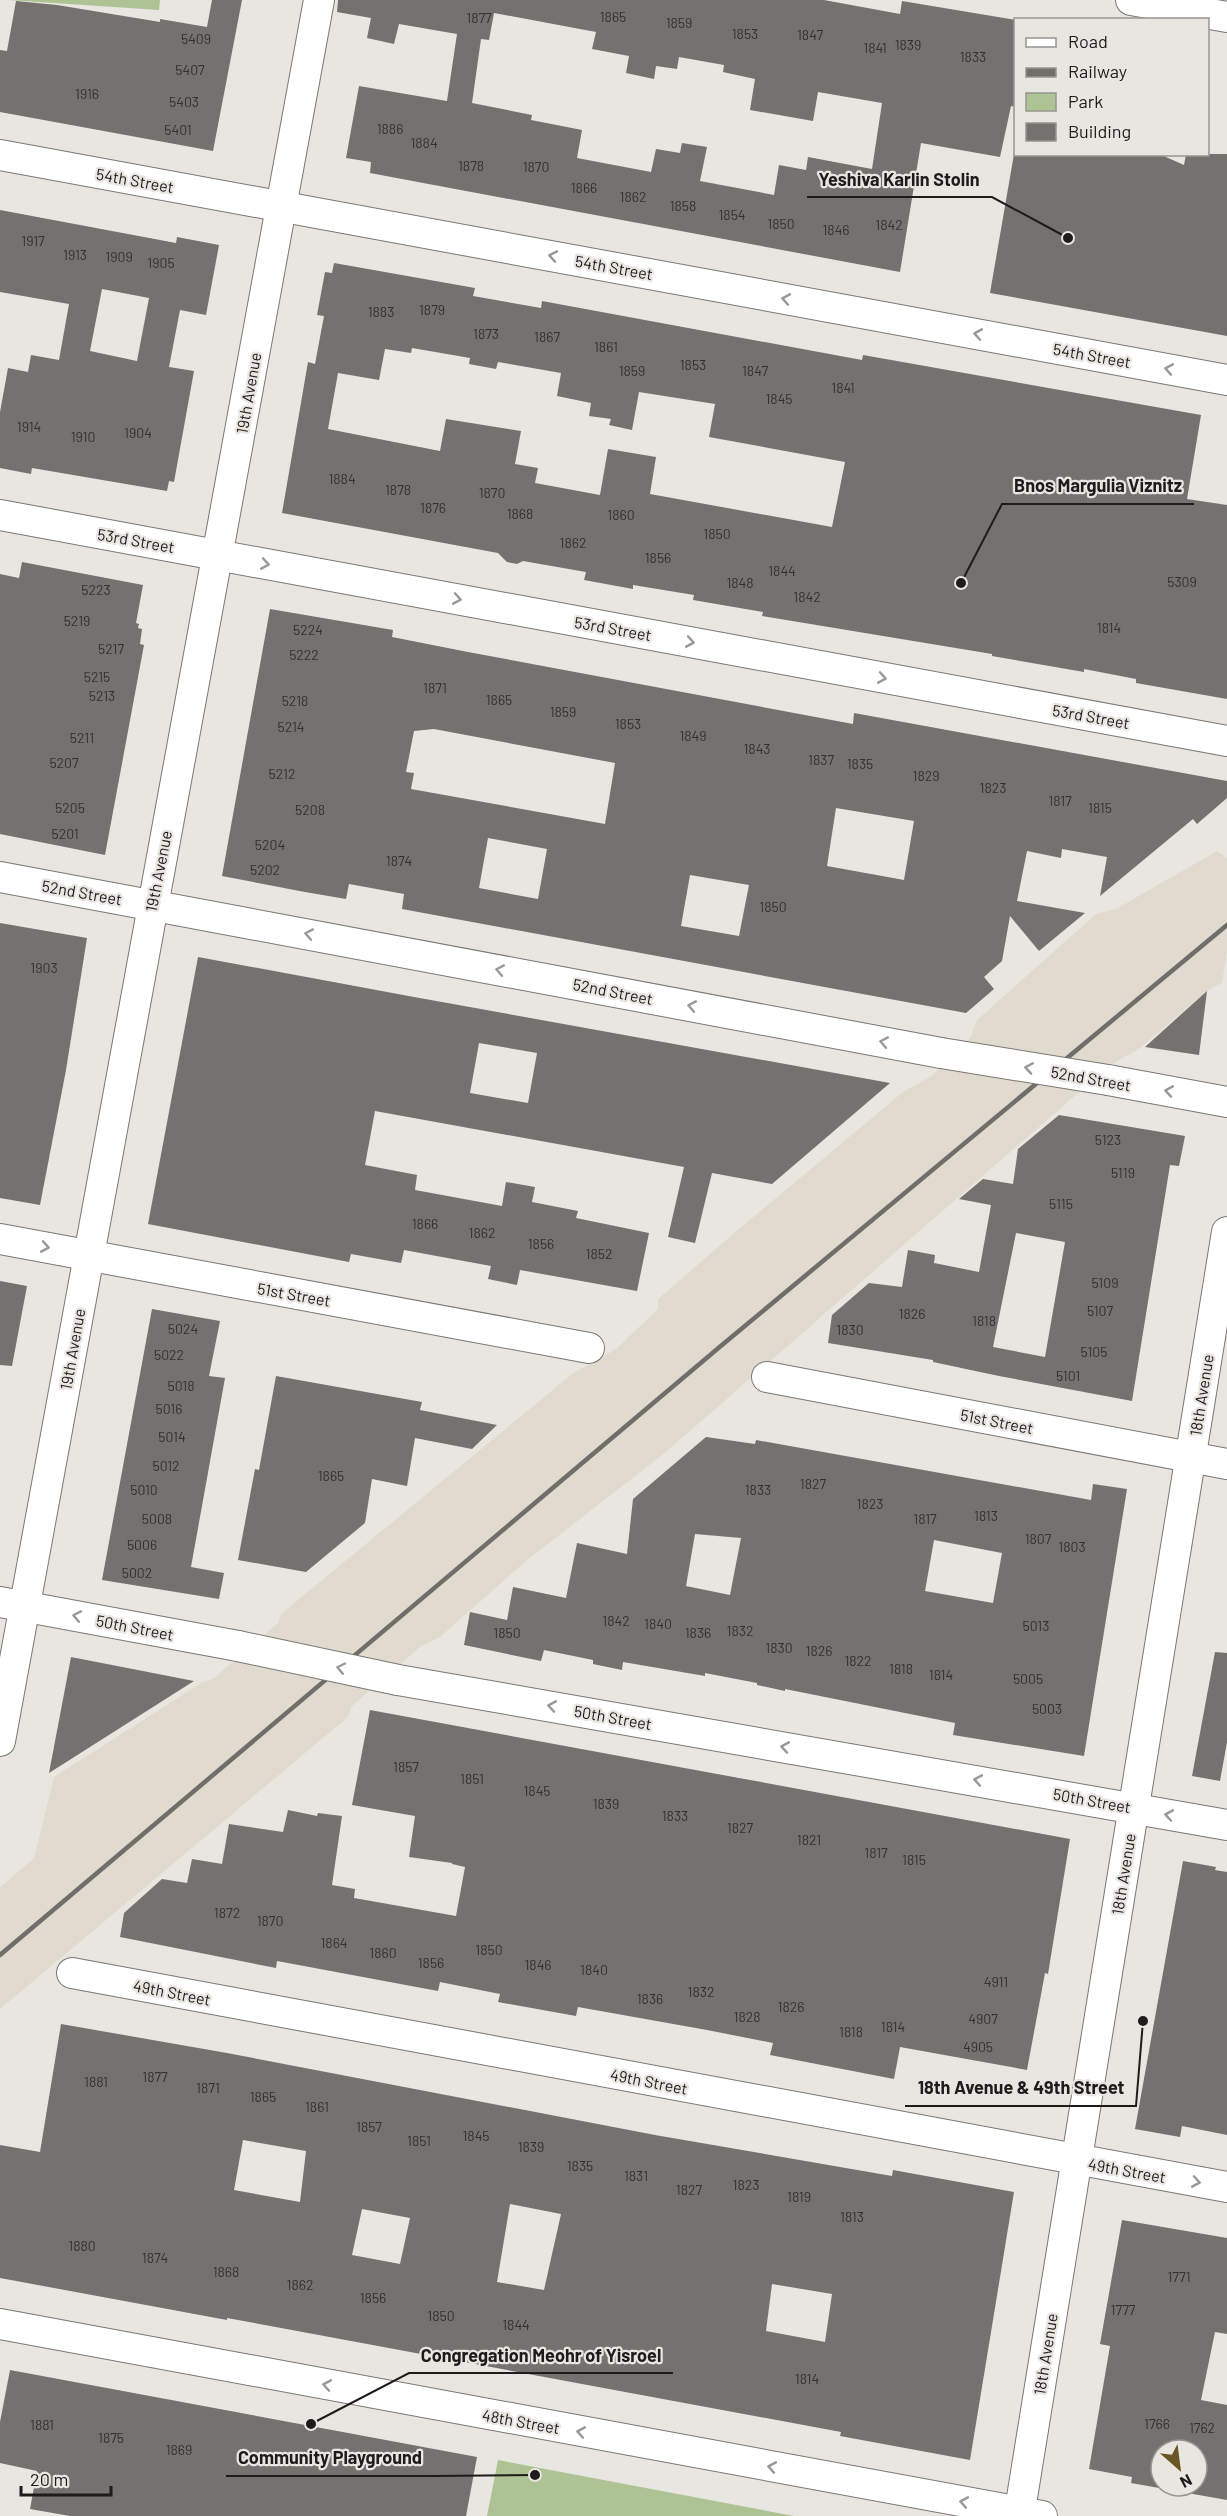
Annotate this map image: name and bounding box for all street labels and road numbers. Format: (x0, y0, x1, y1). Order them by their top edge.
street label: 54th Street (95, 164, 175, 196)
street label: 54th Street (574, 251, 654, 283)
street label: 54th Street (1052, 339, 1132, 371)
street label: 19th Avenue (231, 351, 265, 435)
street label: 53rd Street (96, 524, 176, 556)
street label: 53rd Street (573, 612, 653, 644)
street label: 53rd Street (1051, 700, 1131, 732)
street label: 19th Avenue (141, 829, 175, 913)
street label: 52nd Street (40, 876, 124, 908)
street label: 52nd Street (571, 974, 655, 1008)
street label: 52nd Street (1049, 1062, 1133, 1094)
street label: 51st Street (256, 1278, 332, 1310)
street label: 19th Avenue (55, 1307, 89, 1391)
street label: 18th Avenue (1185, 1353, 1217, 1437)
street label: 51st Street (959, 1405, 1035, 1437)
street label: 50th Street (95, 1610, 175, 1644)
street label: 50th Street (573, 1701, 653, 1733)
street label: 50th Street (1052, 1784, 1132, 1816)
street label: 18th Avenue (1107, 1832, 1139, 1916)
street label: 49th Street (132, 1975, 212, 2009)
street label: 49th Street (609, 2064, 689, 2098)
street label: 49th Street (1087, 2154, 1167, 2186)
street label: 18th Avenue (1029, 2312, 1061, 2396)
street label: 48th Street (481, 2405, 561, 2437)

